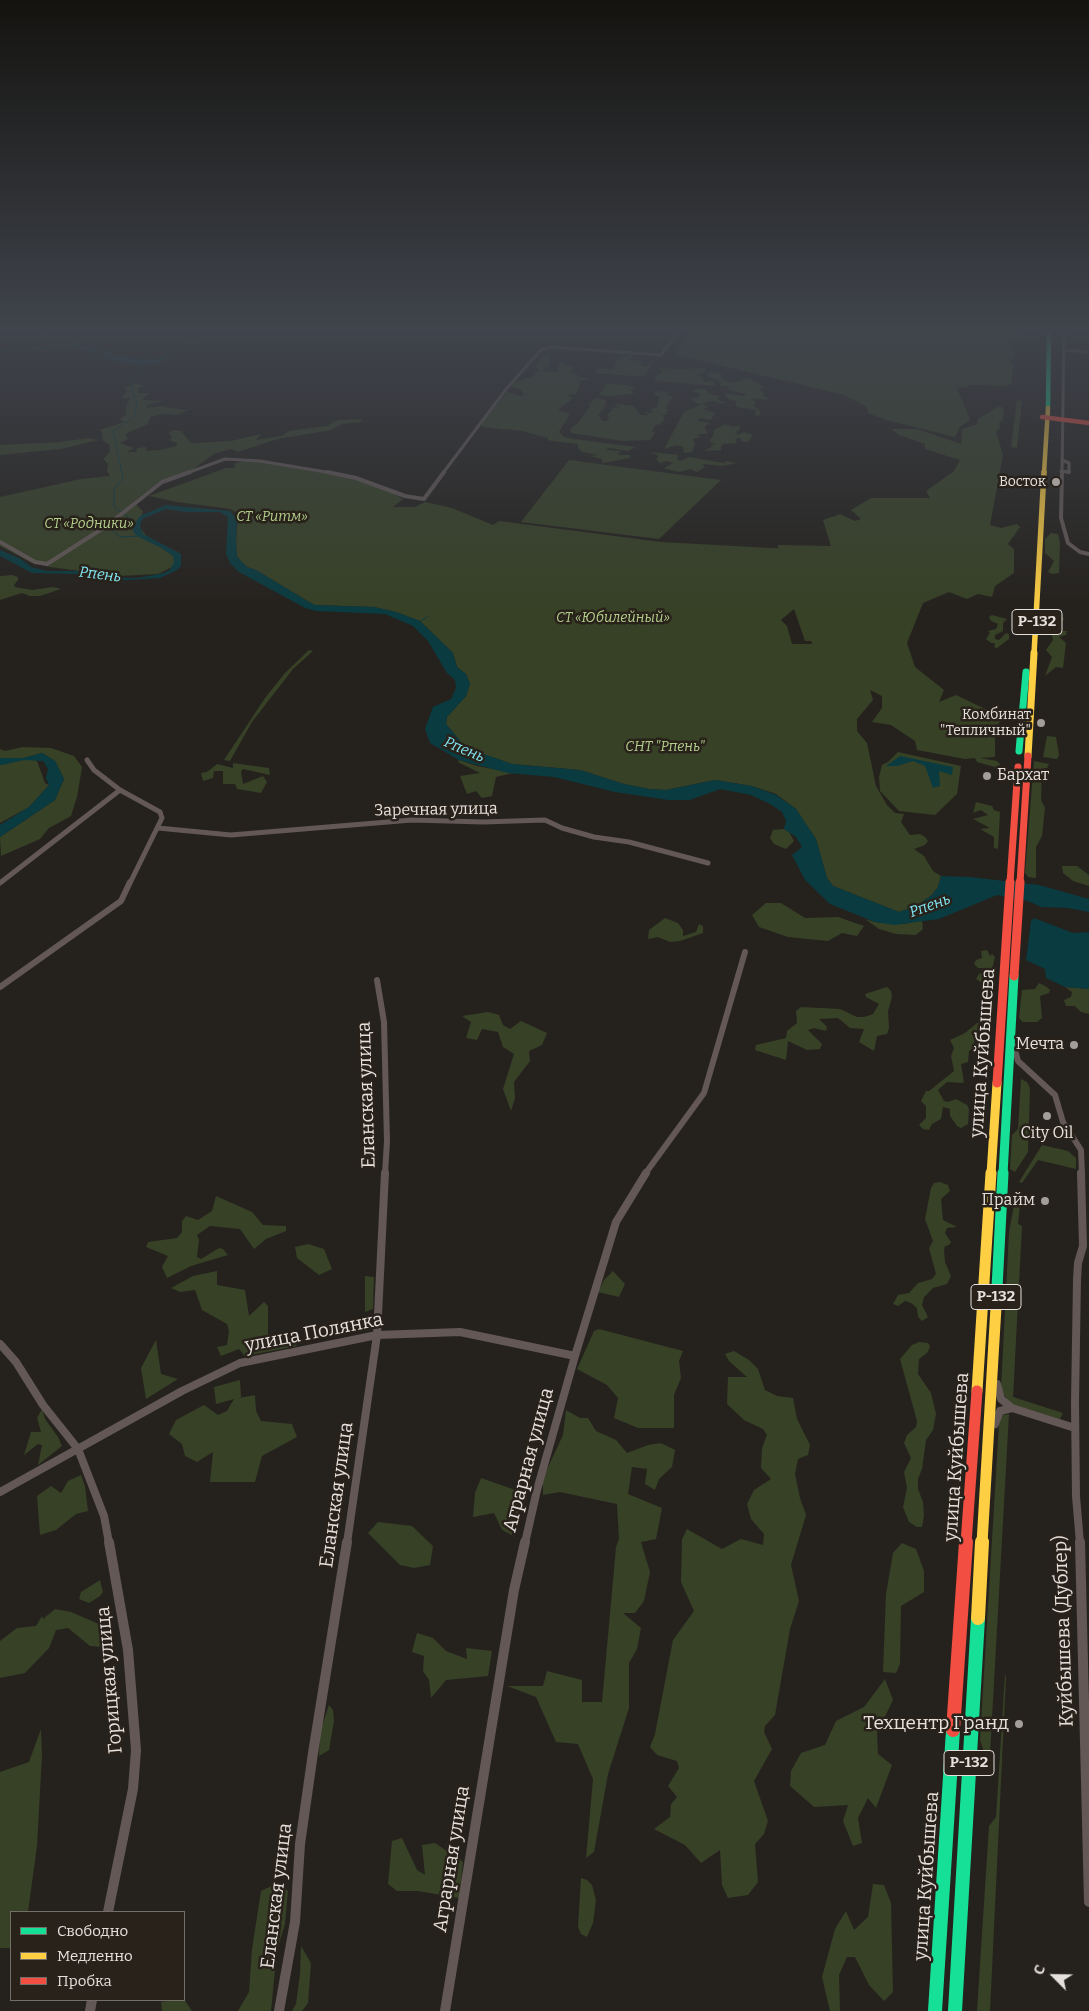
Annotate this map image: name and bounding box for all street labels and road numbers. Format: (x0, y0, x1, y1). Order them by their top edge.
road number: Р-132 (1012, 610, 1062, 634)
street label: Заречная улица (374, 799, 498, 821)
street label: улица Куйбышева (966, 968, 1000, 1138)
street label: Еланская улица (353, 1021, 381, 1169)
road number: Р-132 (971, 1284, 1021, 1310)
street label: улица Полянка (243, 1308, 385, 1358)
street label: улица Куйбышева (940, 1372, 974, 1542)
street label: Аграрная улица (499, 1385, 559, 1535)
street label: Еланская улица (315, 1421, 359, 1569)
street label: Куйбышева (Дублер) (1049, 1535, 1079, 1727)
street label: Горицкая улица (92, 1605, 128, 1755)
road number: Р-132 (944, 1750, 994, 1776)
street label: Аграрная улица (429, 1784, 475, 1934)
street label: улица Куйбышева (910, 1791, 944, 1961)
street label: Еланская улица (257, 1822, 297, 1970)

